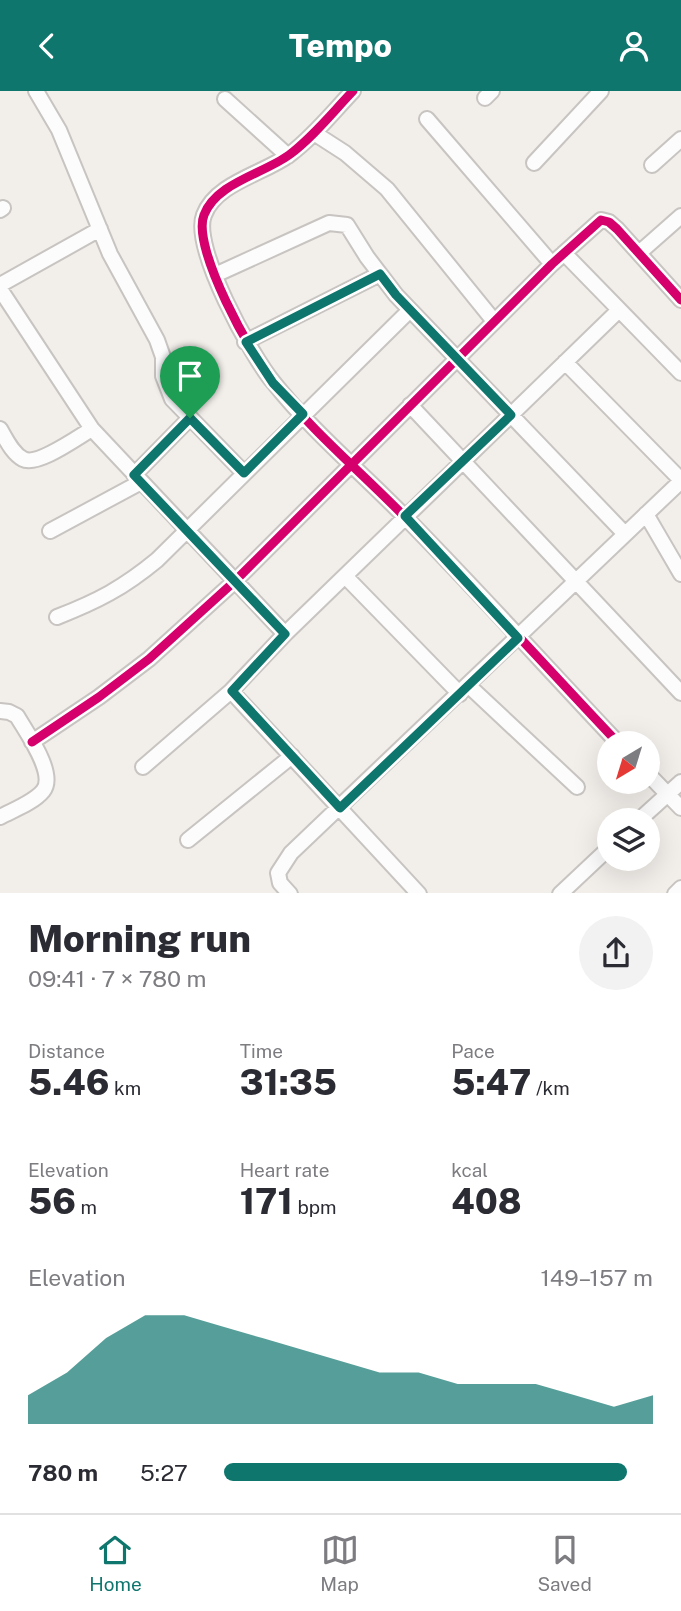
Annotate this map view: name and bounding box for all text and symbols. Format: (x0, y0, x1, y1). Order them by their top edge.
icon: back (28, 27, 66, 65)
text: Tempo (289, 27, 392, 64)
icon: person (615, 27, 653, 65)
pin (160, 346, 220, 418)
icon: arrive (171, 357, 209, 395)
north arrow (597, 731, 660, 795)
map controls (597, 731, 660, 871)
button: layers (597, 808, 660, 871)
text: Morning run (28, 916, 251, 961)
button: share (579, 916, 653, 990)
text: 09:41 · 7 × 780 m (28, 965, 207, 992)
text: Distance (28, 1040, 105, 1062)
text: Time (240, 1040, 283, 1062)
text: Pace (451, 1040, 495, 1062)
text: 5.46 (28, 1062, 109, 1103)
text: 31:35 (240, 1062, 337, 1103)
text: 5:47 (451, 1062, 531, 1103)
text: km (109, 1077, 141, 1099)
text: /km (531, 1077, 570, 1099)
text: Elevation (28, 1159, 109, 1181)
text: Heart rate (240, 1159, 329, 1181)
text: kcal (451, 1159, 488, 1181)
text: 56 (28, 1181, 76, 1222)
text: 171 (240, 1181, 293, 1222)
text: 408 (451, 1181, 522, 1222)
text: m (76, 1196, 97, 1218)
text: bpm (293, 1196, 337, 1218)
text: Elevation (28, 1264, 126, 1291)
text: 149–157 m (540, 1264, 653, 1291)
text: 780 m (28, 1459, 98, 1486)
text: 5:27 (140, 1459, 188, 1486)
tab: Home (89, 1531, 142, 1595)
tab: Map (320, 1531, 359, 1595)
tab: Saved (537, 1531, 592, 1595)

